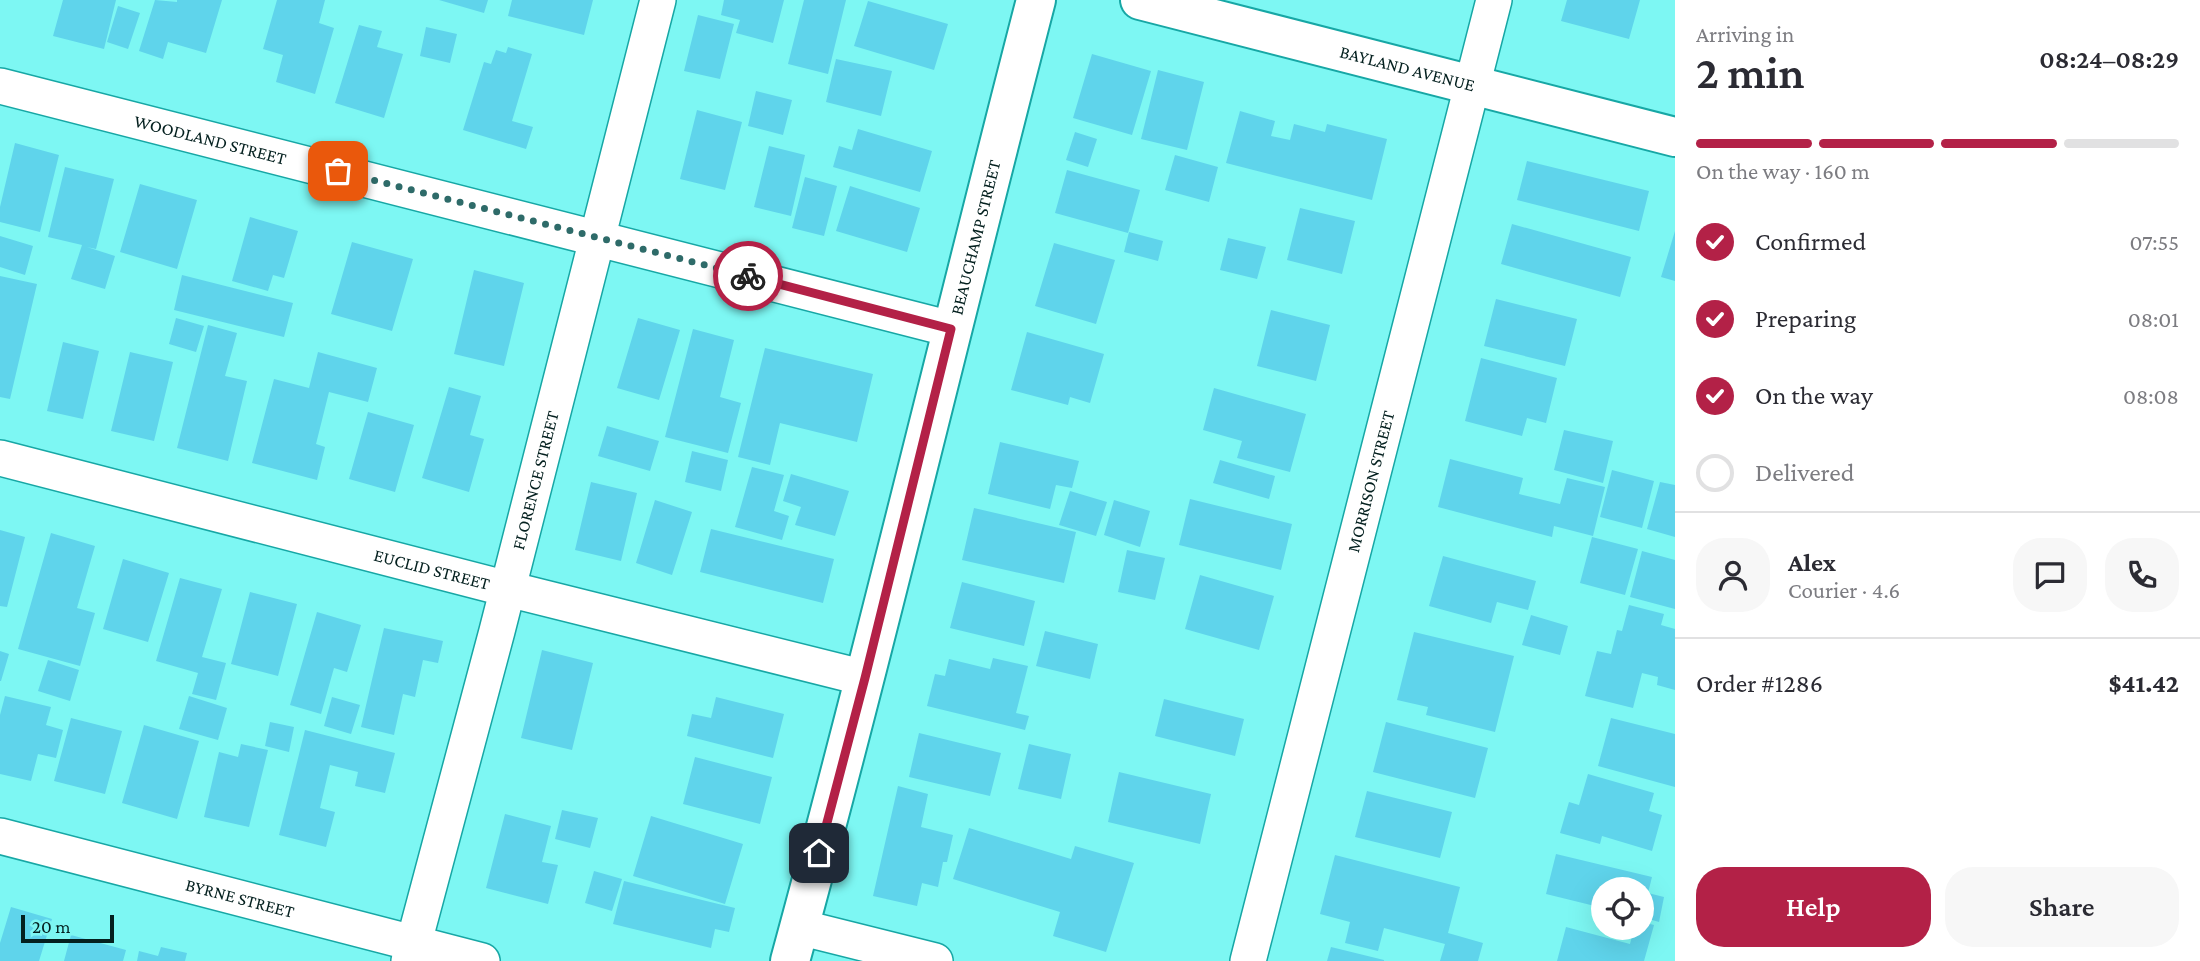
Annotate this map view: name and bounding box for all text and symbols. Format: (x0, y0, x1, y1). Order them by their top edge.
text: Arriving in (1696, 21, 1794, 47)
street label: BAYLAND AVENUE (1338, 42, 1477, 95)
text: 08:24–08:29 (2039, 45, 2179, 74)
text: 2 min (1696, 47, 1804, 98)
street label: WOODLAND STREET (132, 111, 289, 169)
pin (308, 141, 368, 201)
icon: bag (319, 152, 357, 190)
street label: BEAUCHAMP STREET (946, 158, 1005, 317)
text: On the way · 160 m (1696, 158, 1870, 184)
icon: check (1696, 223, 1734, 261)
text: Confirmed (1755, 227, 1866, 256)
text: 07:55 (2130, 229, 2179, 255)
courier (713, 241, 783, 311)
icon: bike (729, 257, 767, 295)
icon: check (1696, 300, 1734, 338)
text: Preparing (1755, 304, 1856, 333)
text: 08:01 (2128, 306, 2179, 332)
icon: check (1696, 377, 1734, 415)
text: On the way (1755, 381, 1873, 410)
text: 08:08 (2123, 383, 2179, 409)
street label: MORRISON STREET (1343, 408, 1399, 554)
street label: FLORENCE STREET (508, 409, 563, 552)
text: Delivered (1755, 458, 1854, 487)
button: person (1696, 538, 1770, 612)
button: chat (2013, 538, 2087, 612)
button: phone (2105, 538, 2179, 612)
street label: EUCLID STREET (372, 545, 492, 594)
text: Alex (1788, 548, 1836, 577)
text: Courier · 4.6 (1788, 577, 1900, 603)
text: Order #1286 (1696, 669, 1823, 698)
text: $41.42 (2108, 669, 2179, 698)
pin (789, 823, 849, 883)
icon: home (800, 834, 838, 872)
button: Help (1696, 867, 1931, 947)
button: Share (1945, 867, 2179, 947)
street label: BYRNE STREET (184, 875, 297, 922)
map controls (1591, 877, 1654, 940)
button: locate (1591, 877, 1654, 940)
scale bar (21, 912, 114, 944)
text: 20 m (32, 916, 71, 937)

